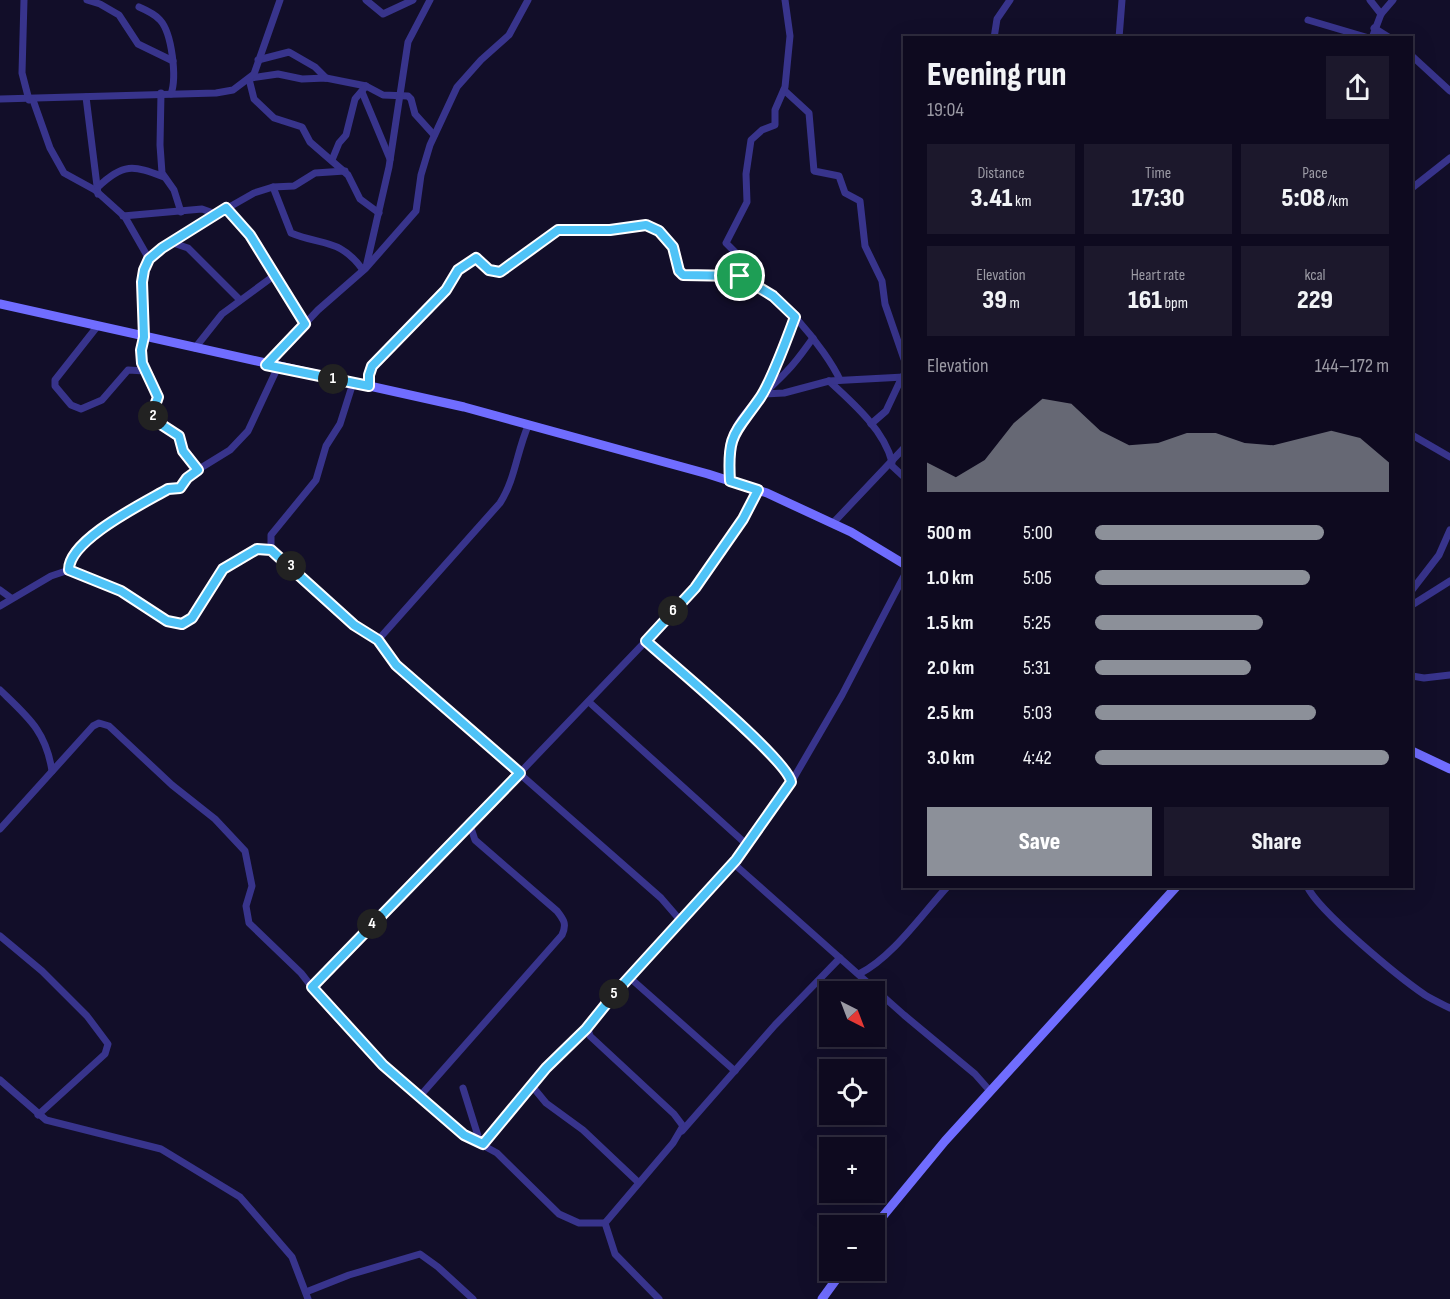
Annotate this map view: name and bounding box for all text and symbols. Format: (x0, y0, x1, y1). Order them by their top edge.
text: Evening run (927, 55, 1067, 95)
button: share (1326, 56, 1389, 119)
text: 19:04 (927, 98, 964, 122)
text: Distance (977, 164, 1025, 183)
text: Time (1145, 164, 1171, 183)
text: Pace (1302, 164, 1328, 183)
text: 3.41 (971, 183, 1012, 214)
text: 17:30 (1131, 183, 1185, 214)
text: 5:08 (1282, 183, 1325, 214)
text: km (1012, 192, 1031, 211)
text: /km (1325, 192, 1348, 211)
pin (714, 250, 765, 301)
icon: arrive (723, 259, 756, 292)
text: Elevation (976, 266, 1026, 285)
text: Heart rate (1131, 266, 1185, 285)
text: kcal (1304, 266, 1326, 285)
text: 39 (982, 285, 1007, 316)
text: 161 (1128, 285, 1162, 316)
text: 229 (1297, 285, 1333, 316)
text: m (1007, 294, 1020, 313)
text: bpm (1162, 294, 1188, 313)
text: Elevation (927, 354, 989, 378)
text: 144–172 m (1315, 354, 1389, 378)
pin: 1 (318, 364, 348, 394)
text: 1 (330, 369, 336, 388)
pin: 2 (138, 401, 168, 431)
text: 2 (149, 406, 157, 425)
text: 500 m (927, 521, 971, 545)
text: 5:00 (1023, 521, 1053, 545)
pin: 3 (276, 551, 306, 581)
text: 3 (287, 556, 295, 575)
text: 1.0 km (927, 566, 974, 590)
text: 5:05 (1023, 566, 1052, 590)
pin: 6 (658, 596, 688, 626)
text: 6 (669, 601, 677, 620)
text: 1.5 km (927, 611, 973, 635)
text: 5:25 (1023, 611, 1051, 635)
text: 2.0 km (927, 656, 974, 680)
text: 5:31 (1023, 656, 1050, 680)
text: 2.5 km (927, 701, 974, 725)
text: 5:03 (1023, 701, 1052, 725)
text: 3.0 km (927, 746, 974, 770)
text: 4:42 (1023, 746, 1052, 770)
button: Save (927, 807, 1152, 876)
button: Share (1164, 807, 1389, 876)
pin: 4 (357, 909, 387, 939)
text: 4 (368, 914, 376, 933)
pin: 5 (599, 979, 629, 1009)
north arrow (819, 981, 885, 1047)
map controls (819, 981, 885, 1281)
text: 5 (610, 984, 618, 1003)
button: locate (819, 1059, 885, 1125)
button: + (819, 1137, 885, 1203)
button: − (819, 1215, 885, 1281)

